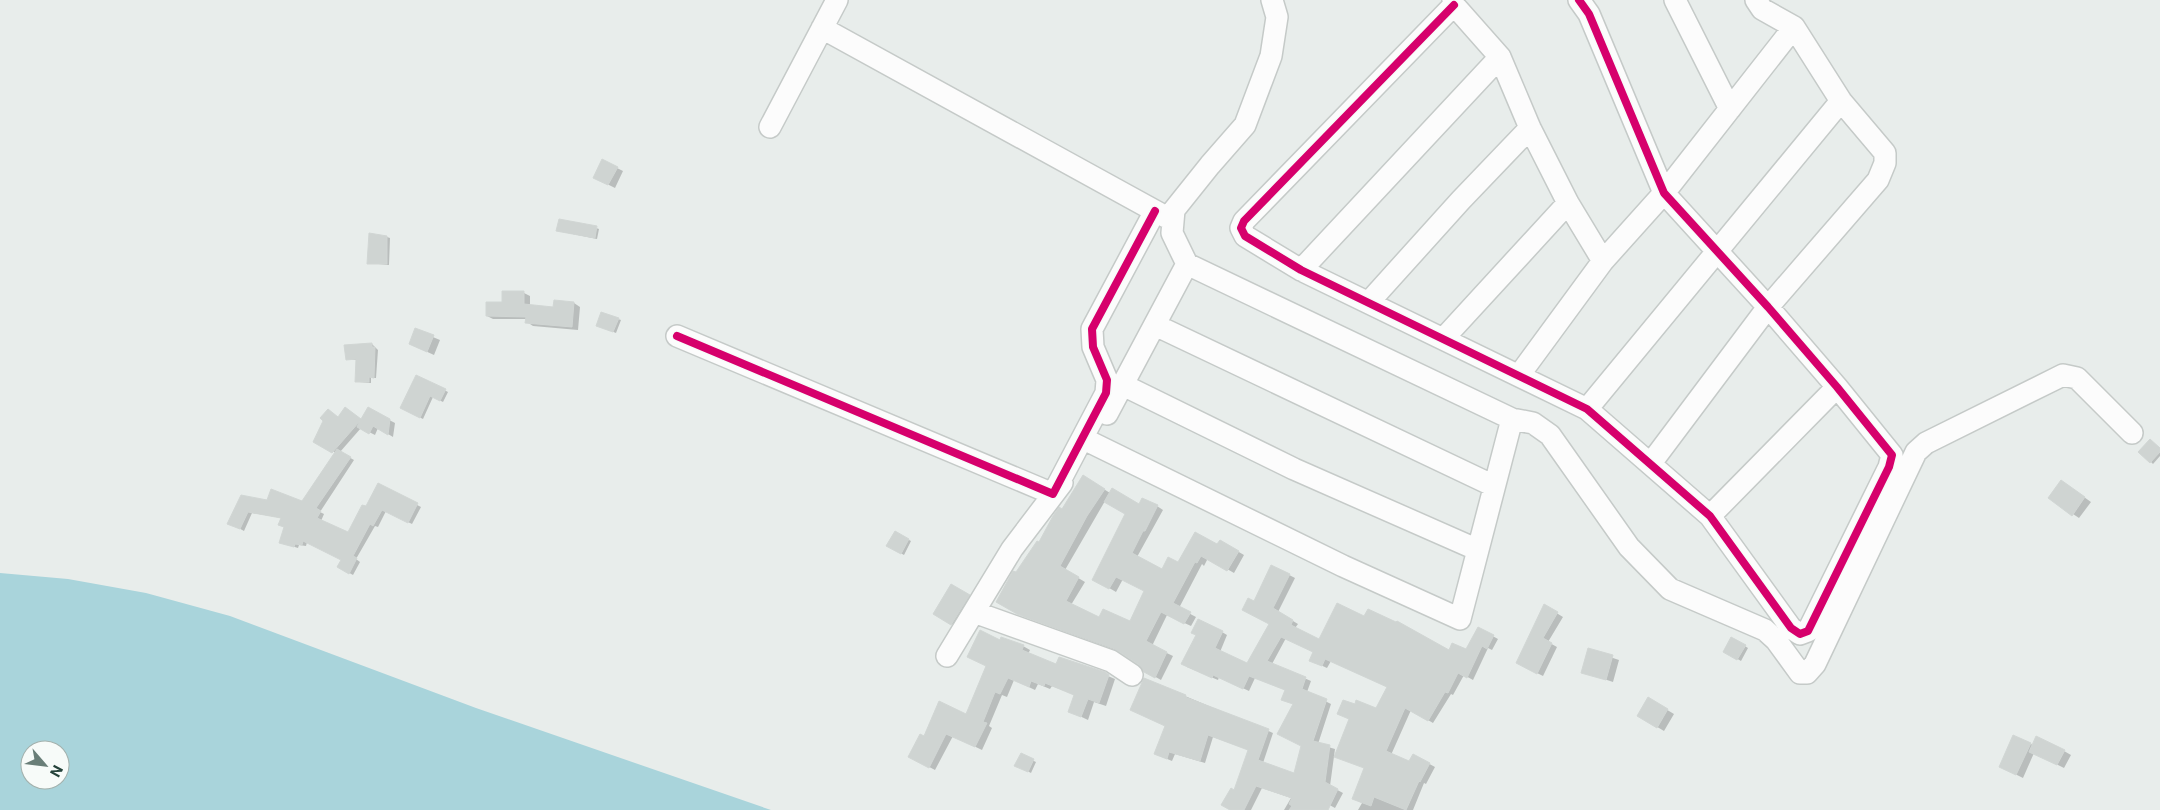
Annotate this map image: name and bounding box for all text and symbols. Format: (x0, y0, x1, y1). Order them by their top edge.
north arrow (20, 740, 70, 790)
text: N (47, 763, 67, 780)

